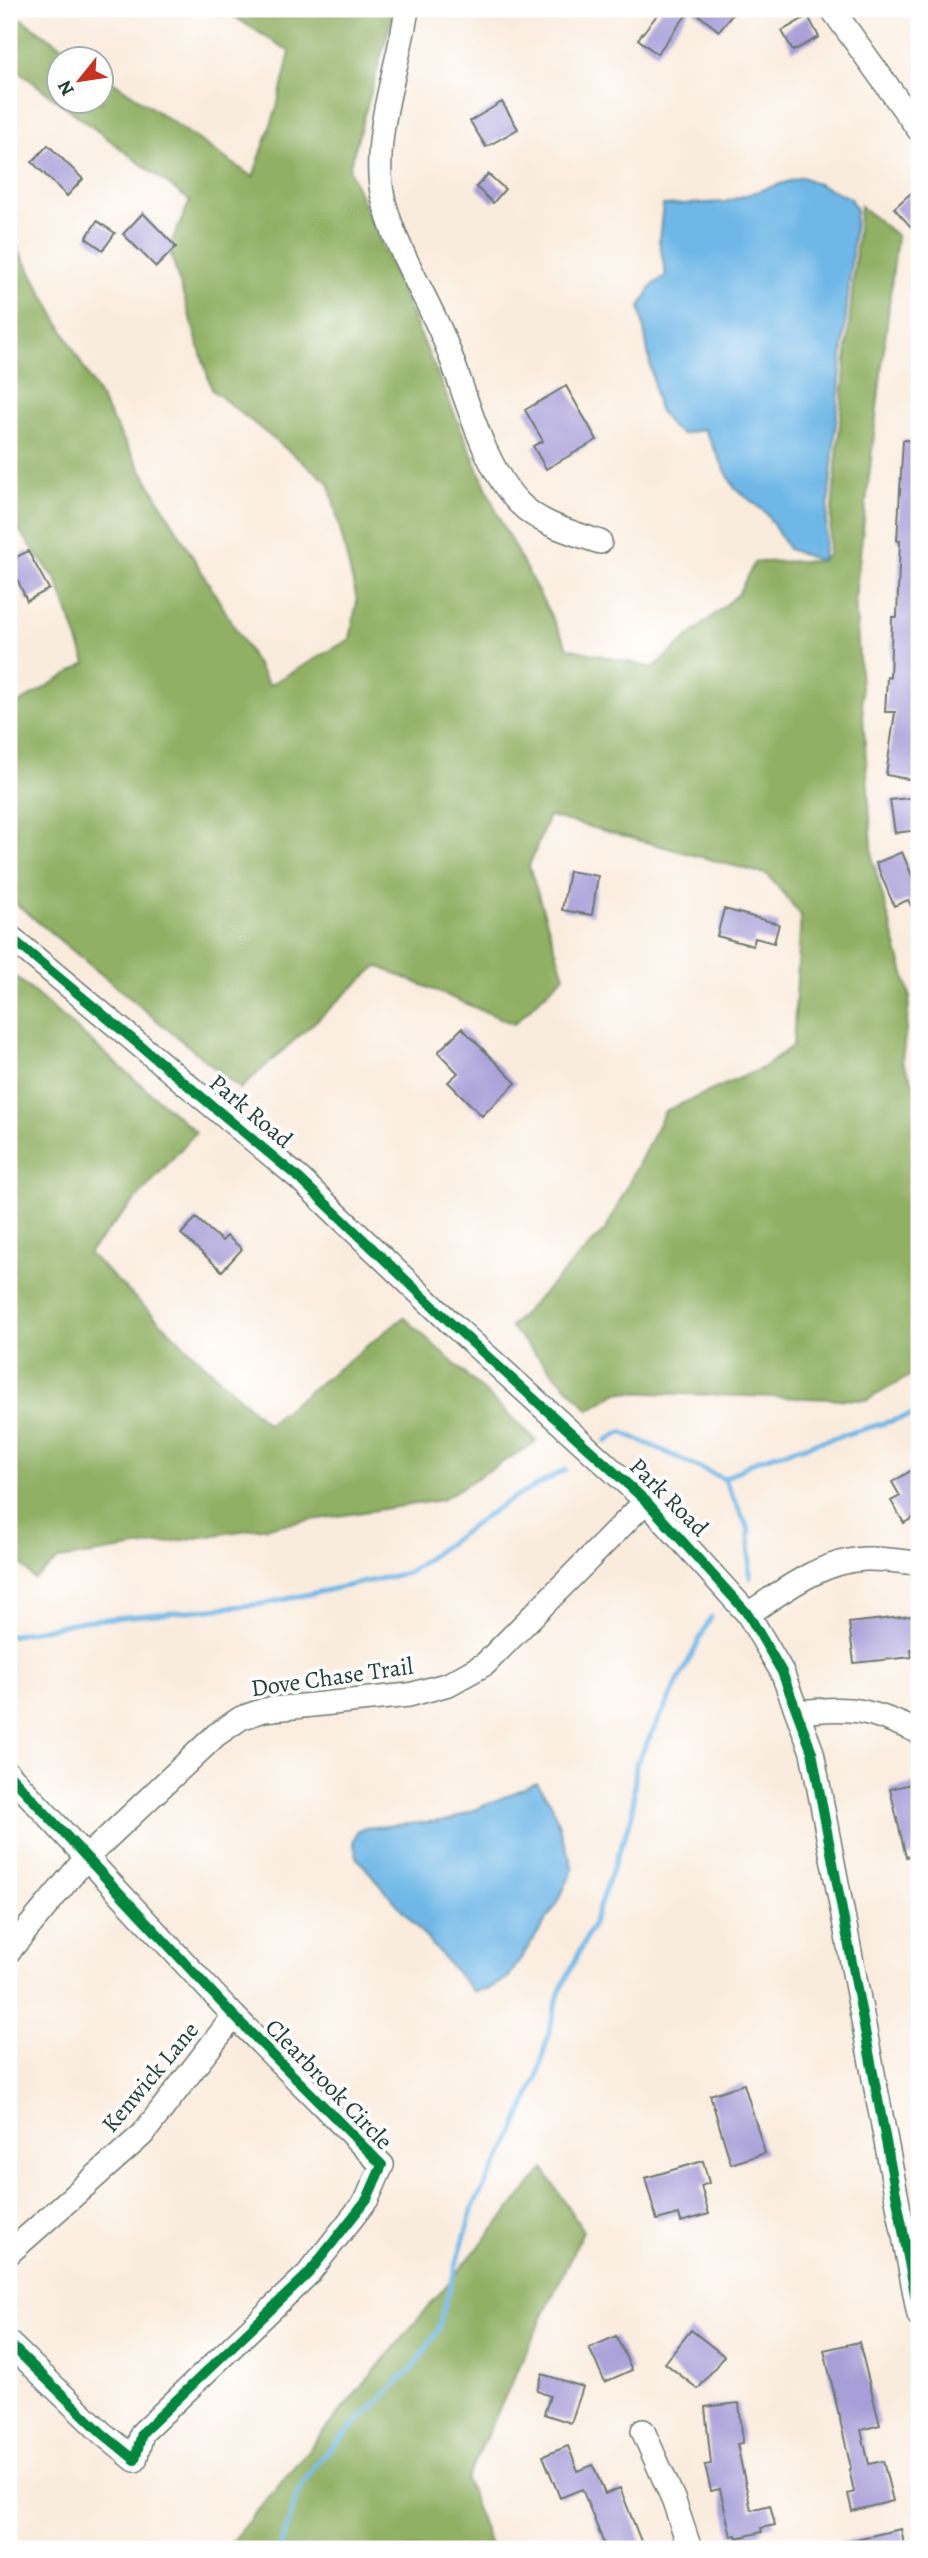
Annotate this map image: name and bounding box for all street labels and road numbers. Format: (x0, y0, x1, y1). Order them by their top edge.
street label: Park Road (202, 1067, 300, 1155)
street label: Park Road (622, 1450, 716, 1544)
street label: Dove Chase Trail (249, 1650, 415, 1704)
street label: Clearbrook Circle (258, 2011, 400, 2157)
street label: Kenwick Lane (94, 2015, 206, 2139)

